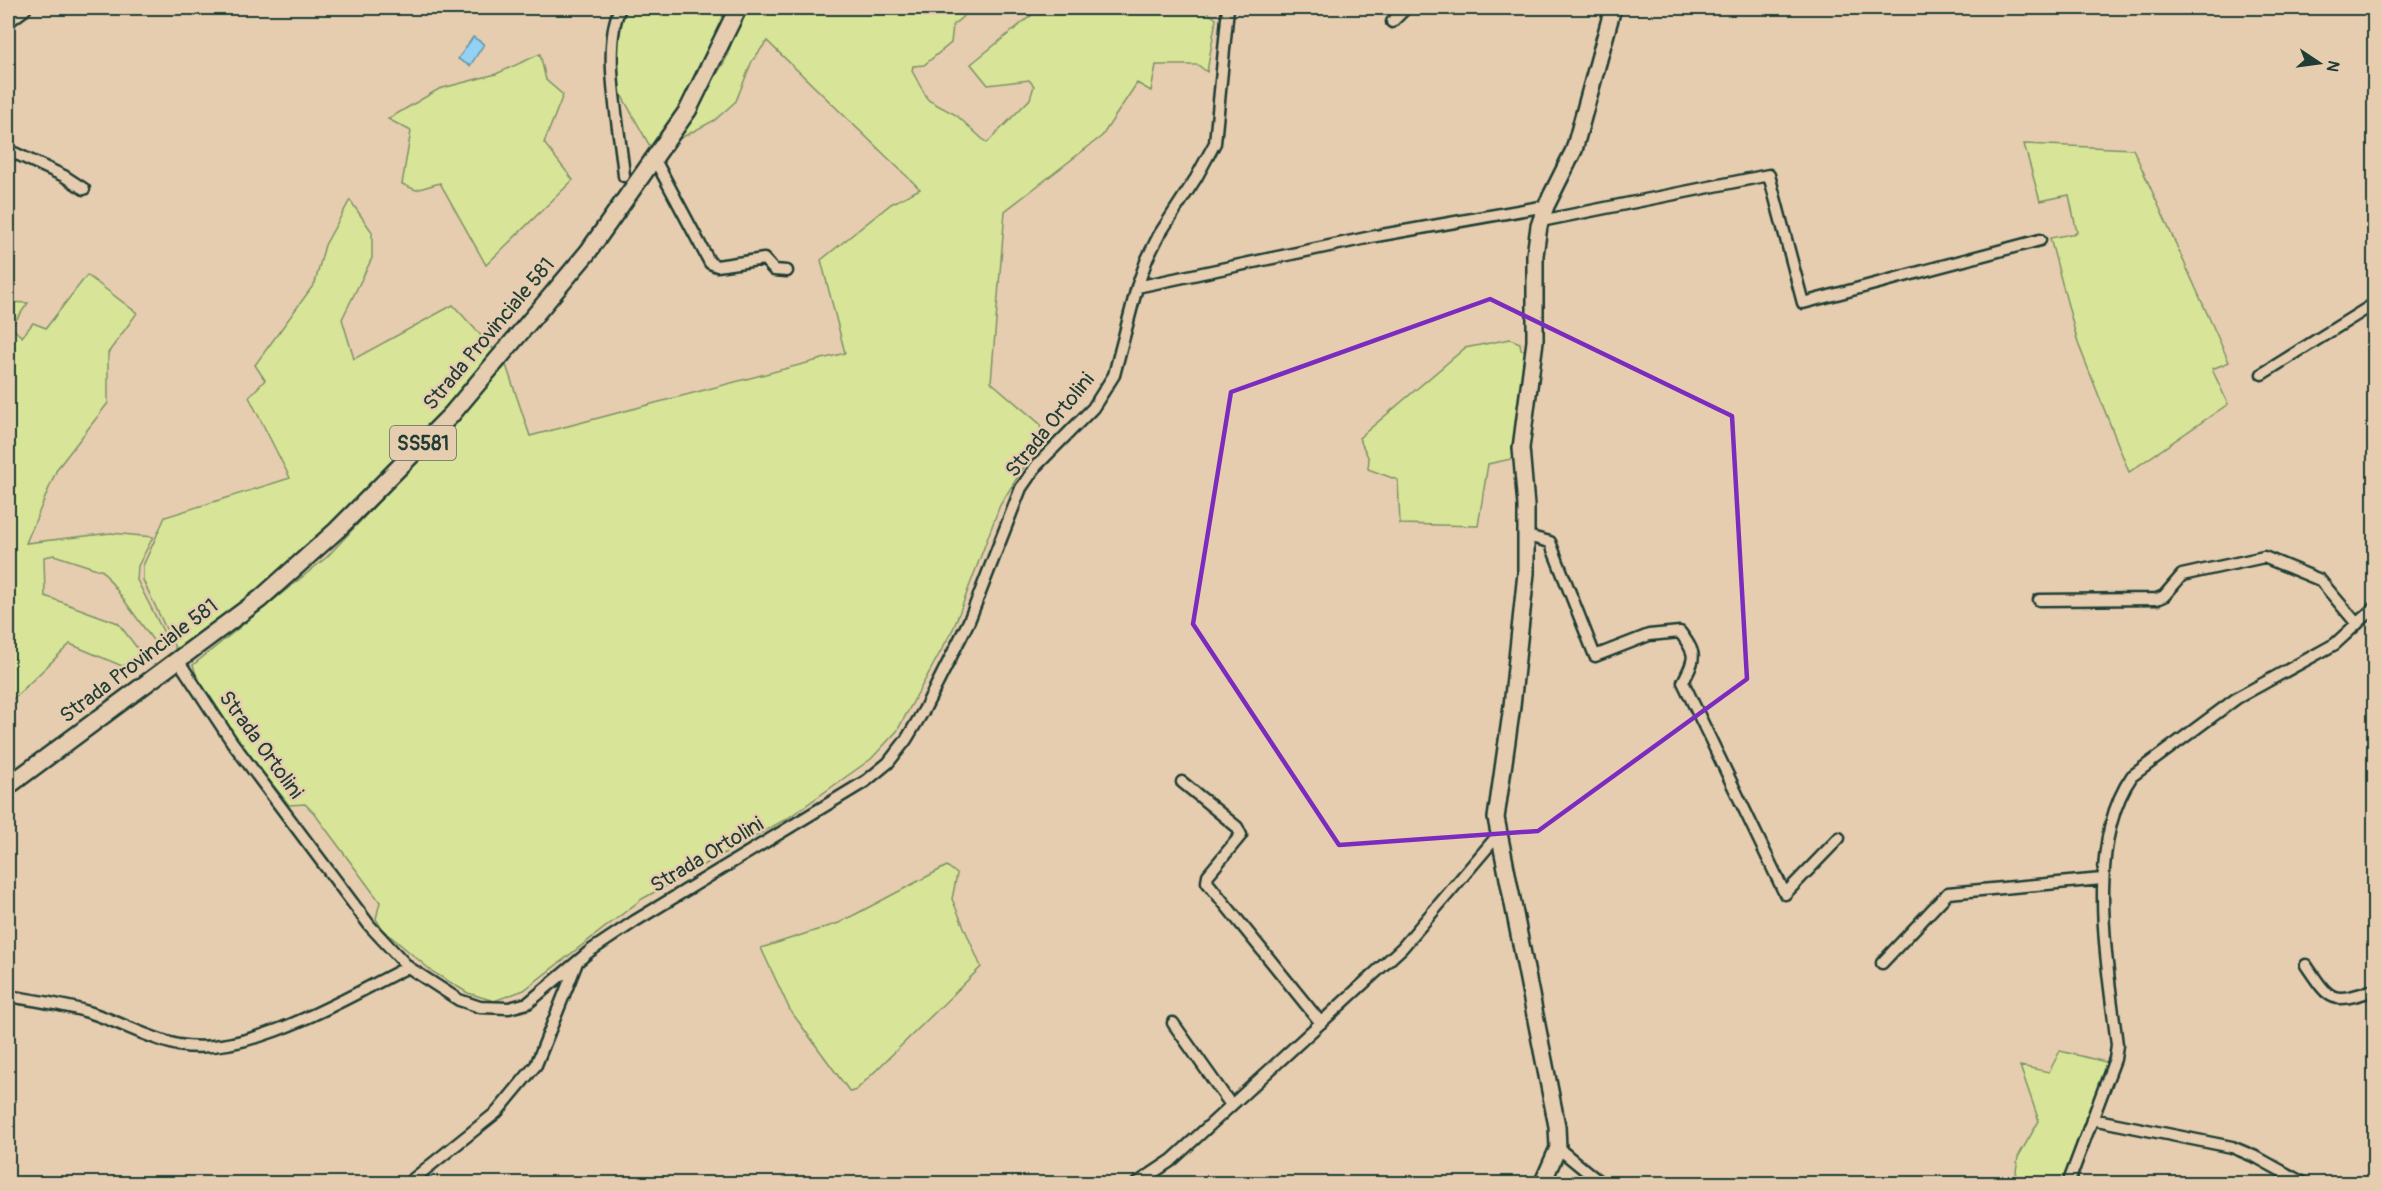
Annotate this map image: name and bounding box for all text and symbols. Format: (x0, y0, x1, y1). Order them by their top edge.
north arrow (2289, 33, 2349, 93)
text: N (2322, 59, 2344, 74)
street label: Strada Provinciale 581 (417, 252, 561, 416)
street label: Strada Ortolini (999, 367, 1101, 483)
road number: SS581 (390, 426, 456, 460)
street label: Strada Provinciale 581 (55, 593, 223, 729)
street label: Strada Ortolini (213, 686, 309, 805)
street label: Strada Ortolini (645, 811, 769, 899)

